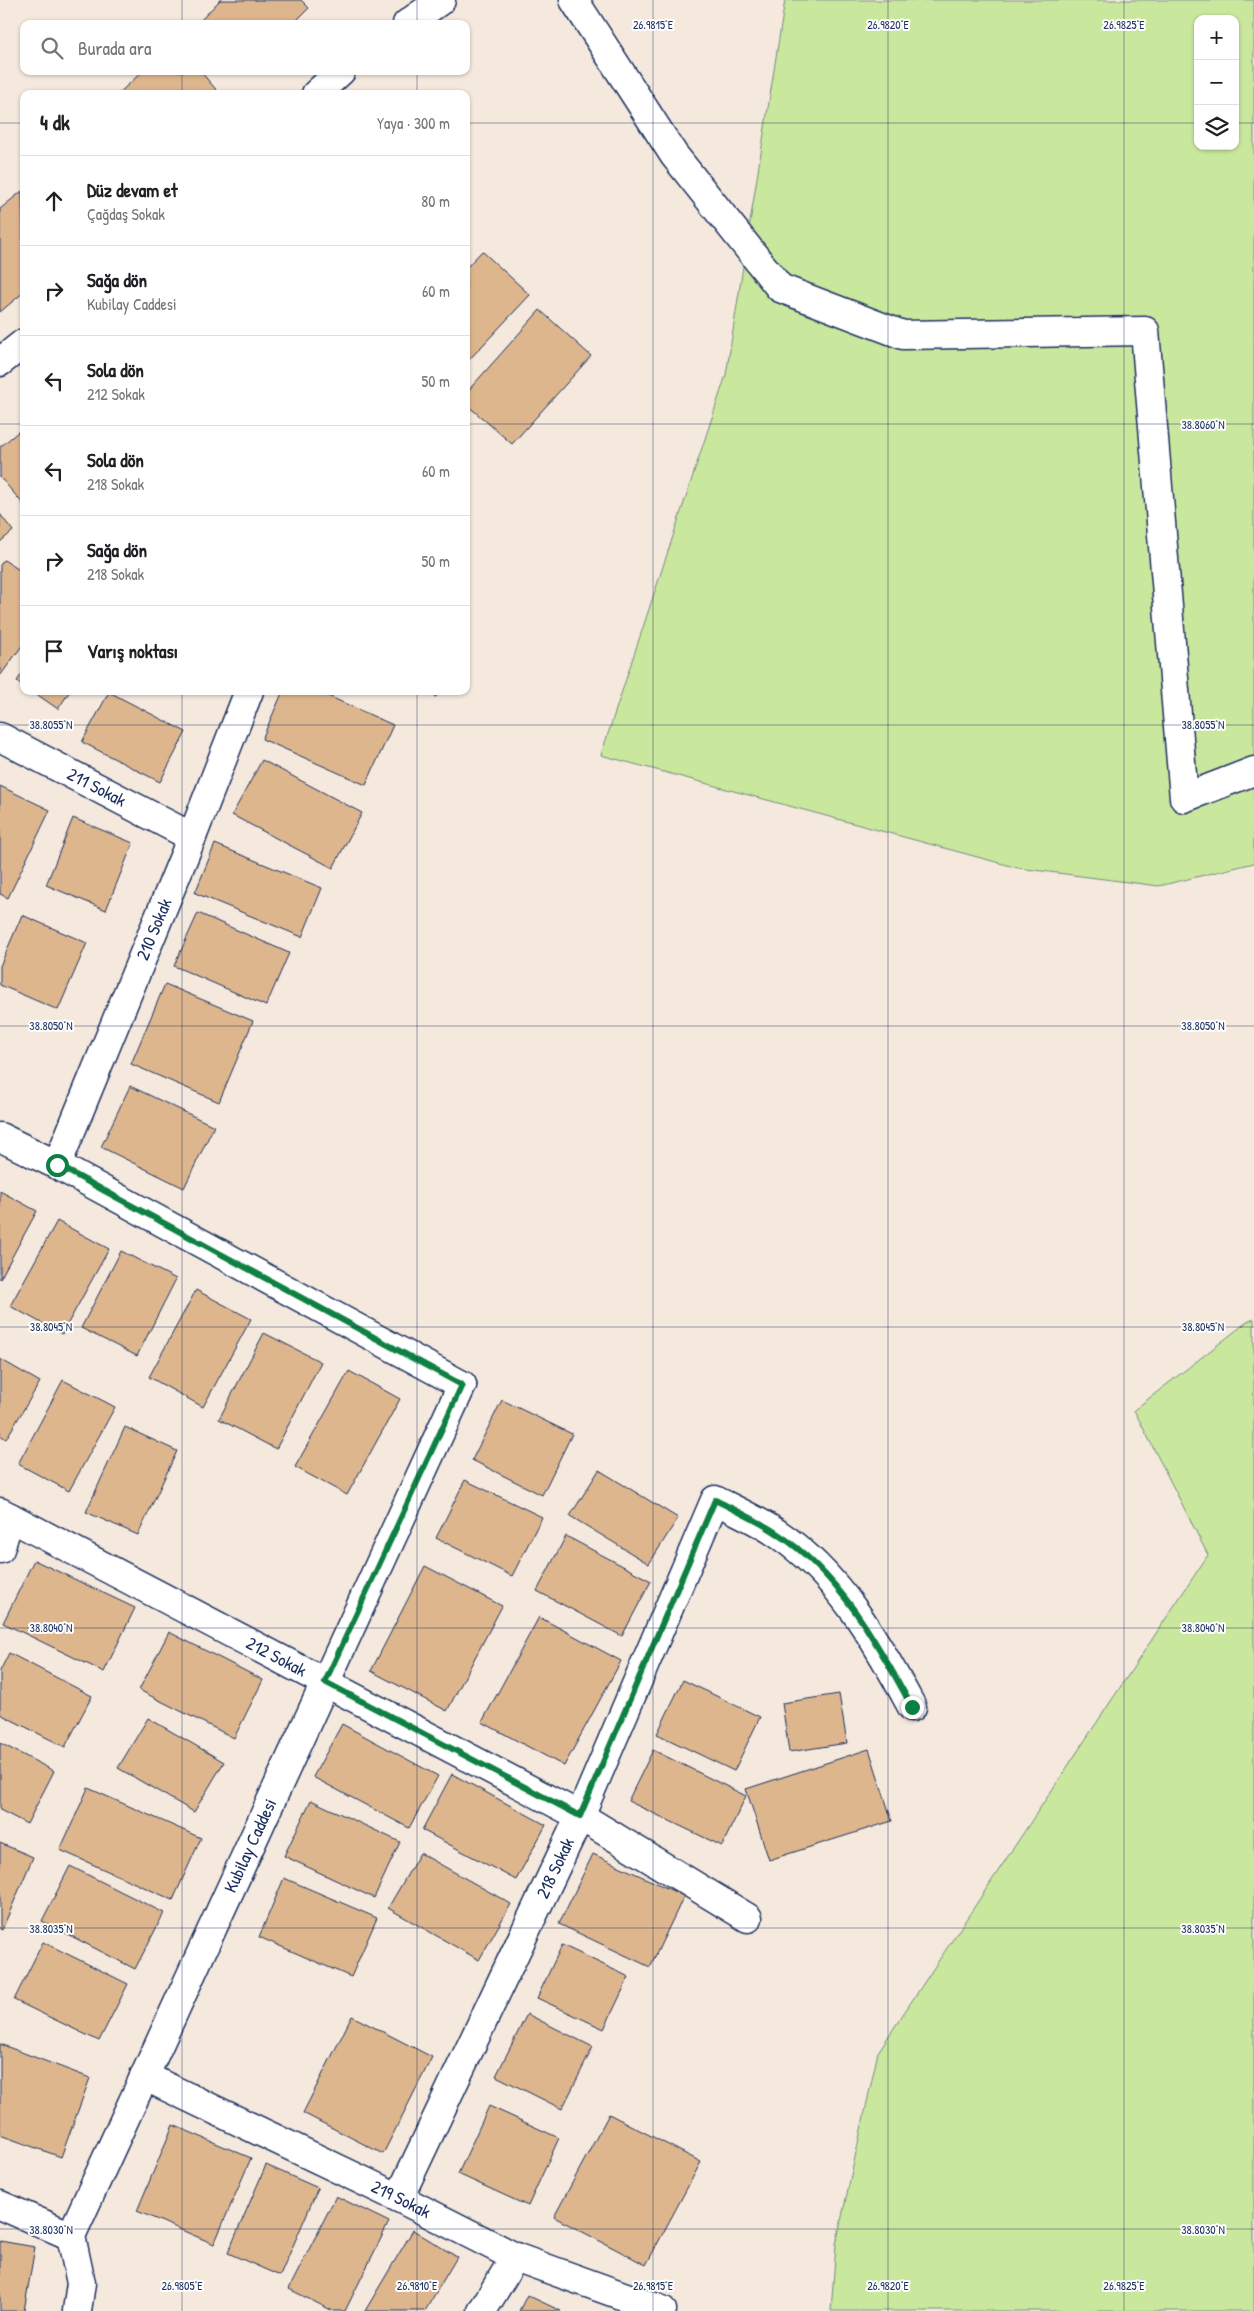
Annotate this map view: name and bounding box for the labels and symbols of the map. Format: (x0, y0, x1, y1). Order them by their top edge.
text: 26.9815°E (633, 16, 674, 33)
text: 26.9820°E (867, 16, 910, 33)
text: 26.9825°E (1103, 16, 1145, 33)
text: 38.8060°N (1181, 416, 1225, 433)
text: 38.8055°N (29, 716, 73, 733)
text: 38.8055°N (1181, 716, 1225, 733)
street label: 211 Sokak (63, 761, 131, 813)
street label: 210 Sokak (130, 894, 178, 964)
text: 38.8050°N (29, 1017, 73, 1034)
text: 38.8050°N (1181, 1017, 1225, 1034)
route start (46, 1154, 69, 1177)
text: 38.8045°N (30, 1318, 72, 1335)
text: 38.8045°N (1182, 1318, 1224, 1335)
text: 38.8040°N (30, 1619, 72, 1636)
text: 38.8040°N (1182, 1619, 1224, 1636)
street label: 212 Sokak (242, 1630, 312, 1683)
route end (901, 1696, 924, 1719)
street label: Kubilay Caddesi (218, 1794, 282, 1896)
street label: 218 Sokak (530, 1833, 580, 1902)
text: 38.8035°N (29, 1920, 73, 1937)
text: 38.8035°N (1181, 1920, 1225, 1937)
street label: 219 Sokak (367, 2174, 436, 2224)
text: 38.8030°N (29, 2221, 73, 2238)
text: 38.8030°N (1181, 2221, 1225, 2238)
text: 26.9805°E (161, 2277, 203, 2294)
text: 26.9810°E (397, 2277, 438, 2294)
text: 26.9815°E (633, 2277, 674, 2294)
text: 26.9820°E (867, 2277, 910, 2294)
text: 26.9825°E (1103, 2277, 1145, 2294)

